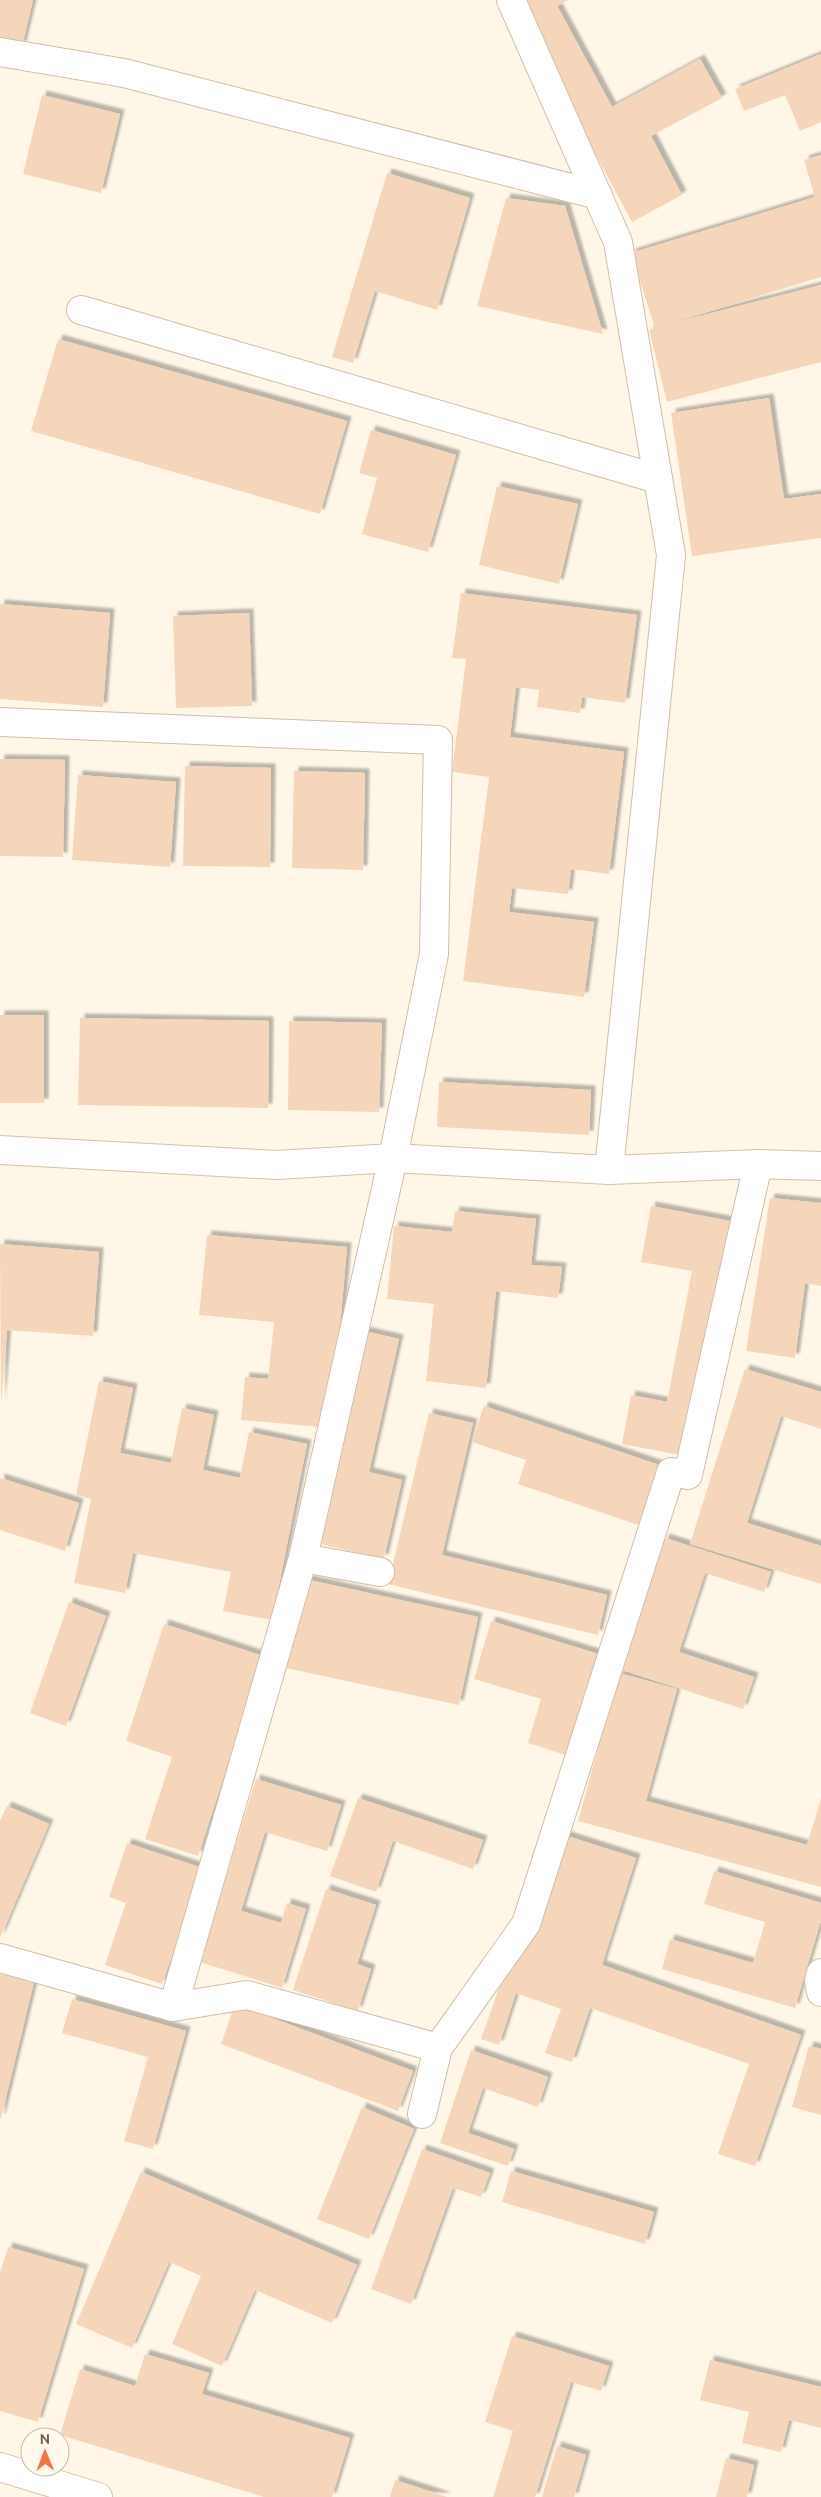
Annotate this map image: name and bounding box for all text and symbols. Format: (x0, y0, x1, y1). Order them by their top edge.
north arrow (20, 2427, 70, 2477)
text: N (39, 2431, 50, 2447)

